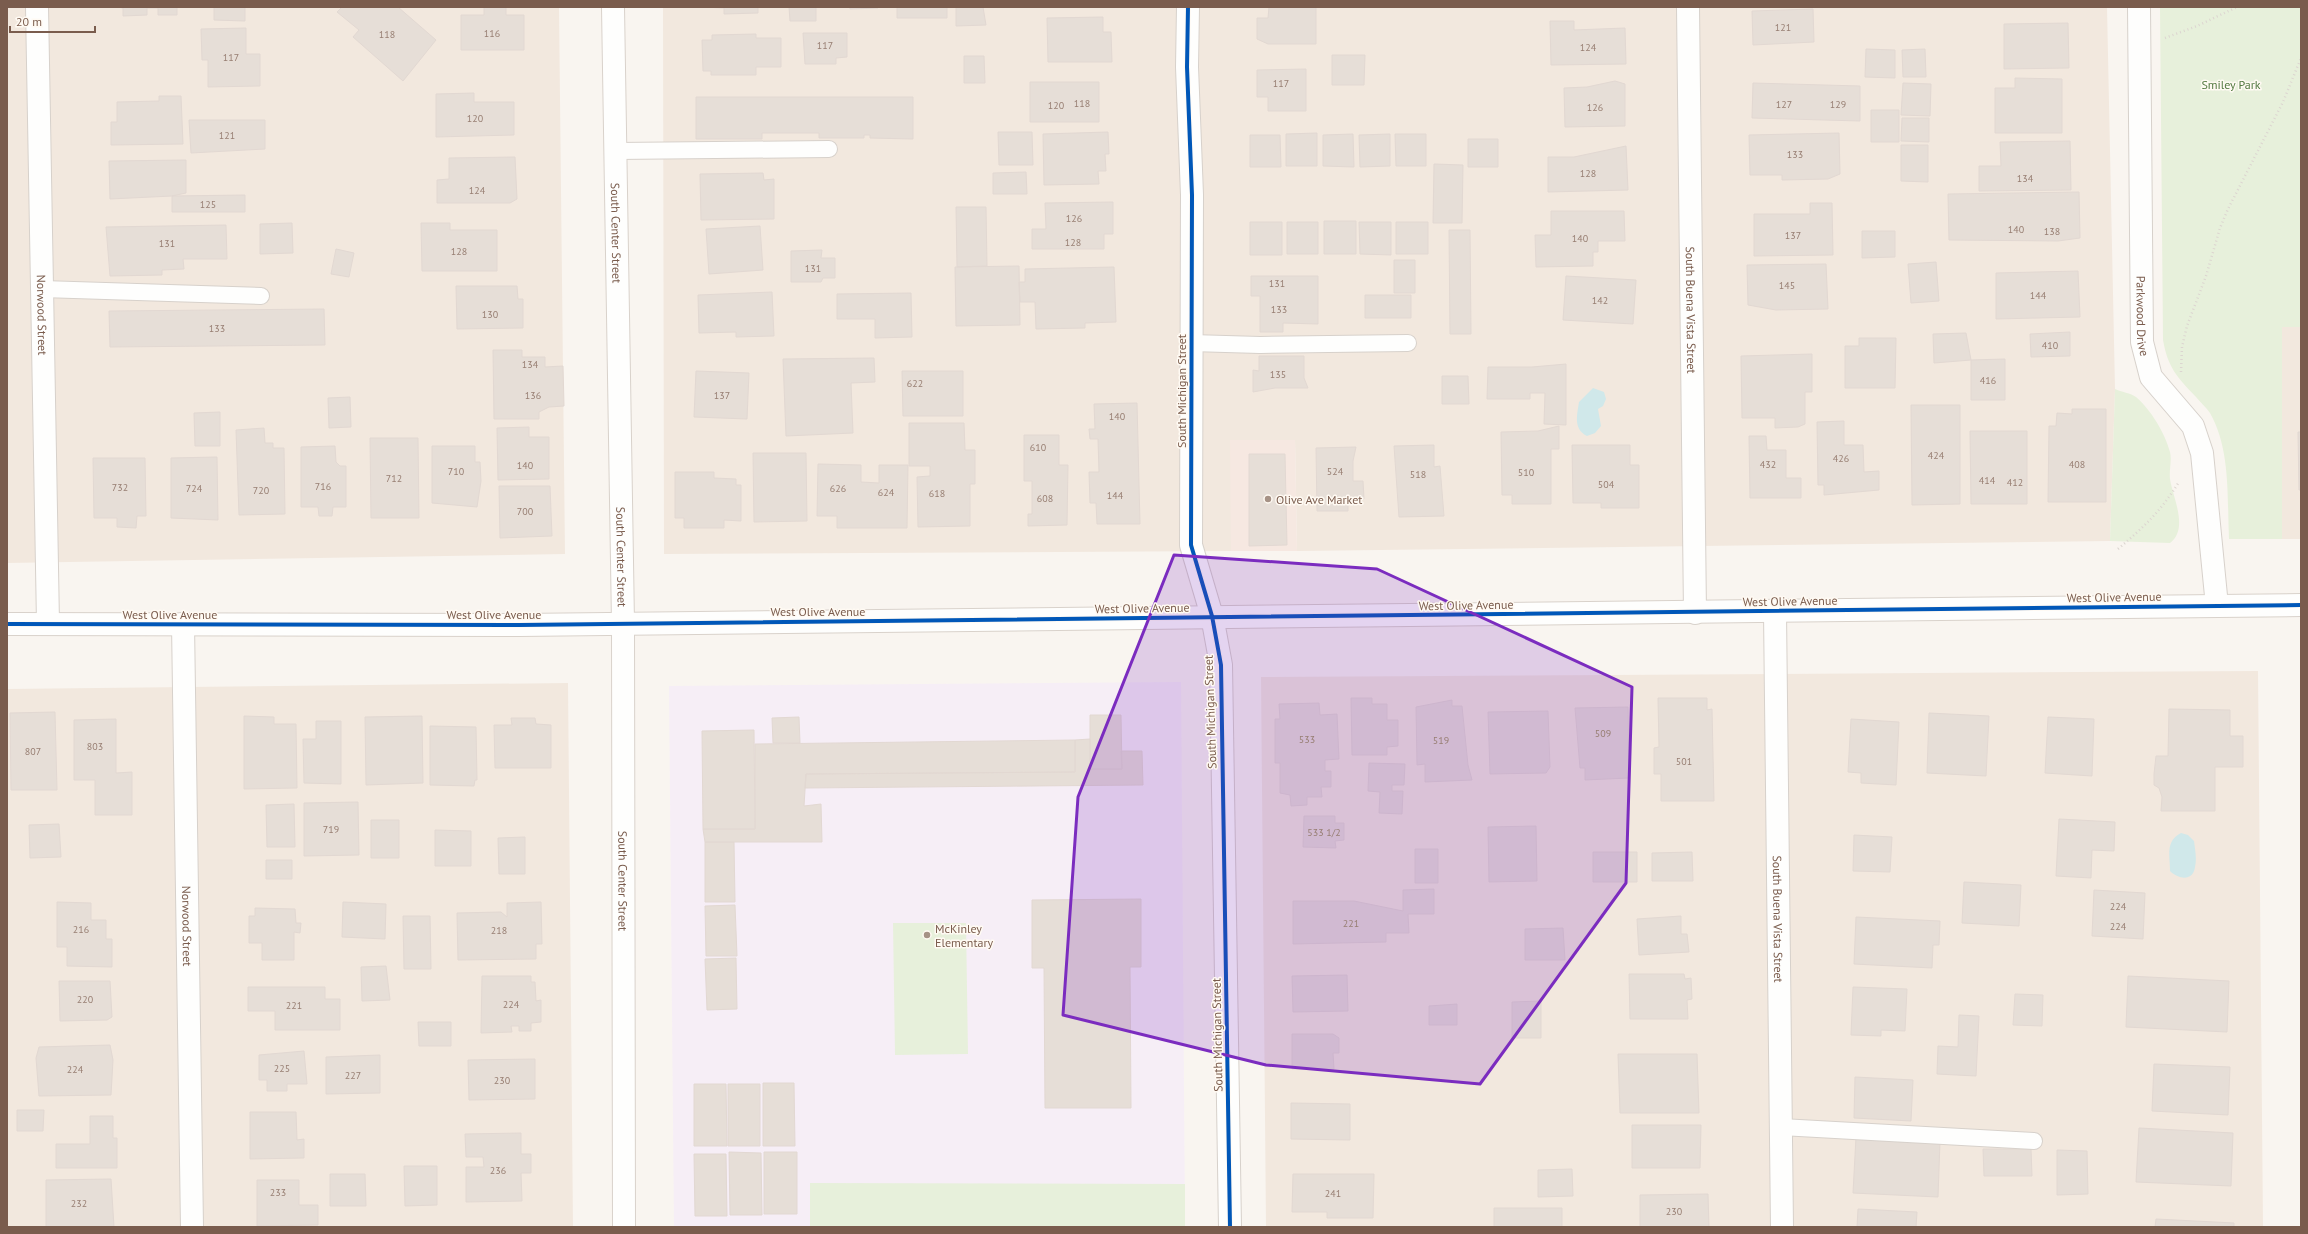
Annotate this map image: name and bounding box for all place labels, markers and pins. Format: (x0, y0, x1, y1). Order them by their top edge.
place label: Olive Ave Market (1276, 492, 1362, 507)
marker: Olive Ave Market (1263, 494, 1273, 504)
place label: McKinley Elementary (935, 921, 994, 950)
marker: McKinley Elementary (922, 930, 932, 940)

